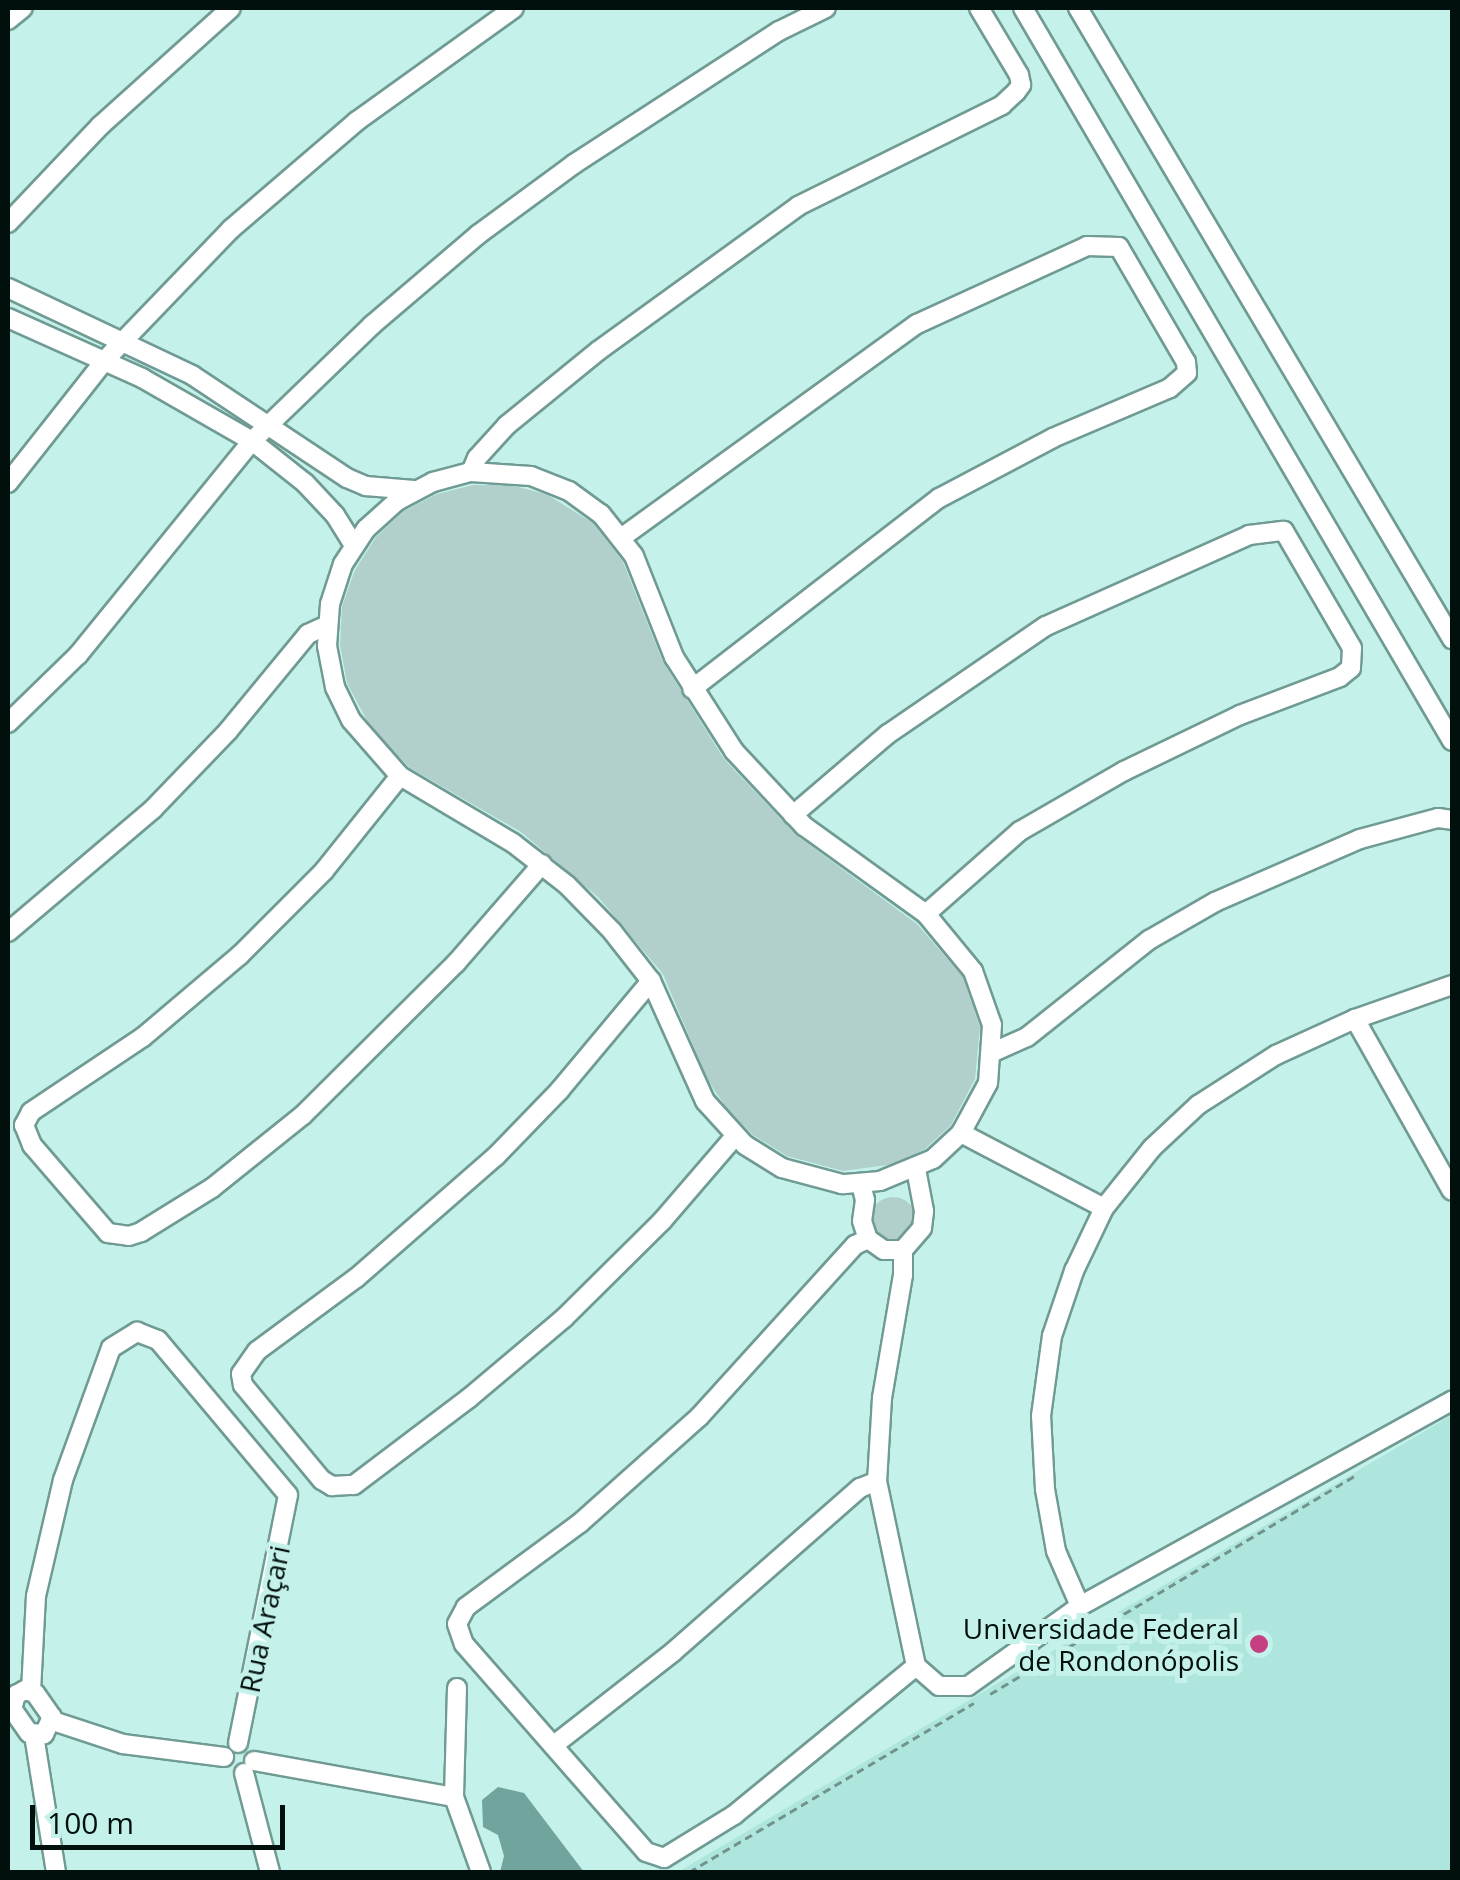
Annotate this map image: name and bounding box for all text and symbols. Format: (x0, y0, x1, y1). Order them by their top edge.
street label: Rua Araçari (232, 1542, 296, 1696)
place label: Universidade Federal de Rondonópolis (963, 1611, 1239, 1677)
marker: Universidade Federal de Rondonópolis (1248, 1633, 1270, 1655)
scale bar (35, 1785, 290, 1847)
text: 100 m (47, 1802, 134, 1843)

